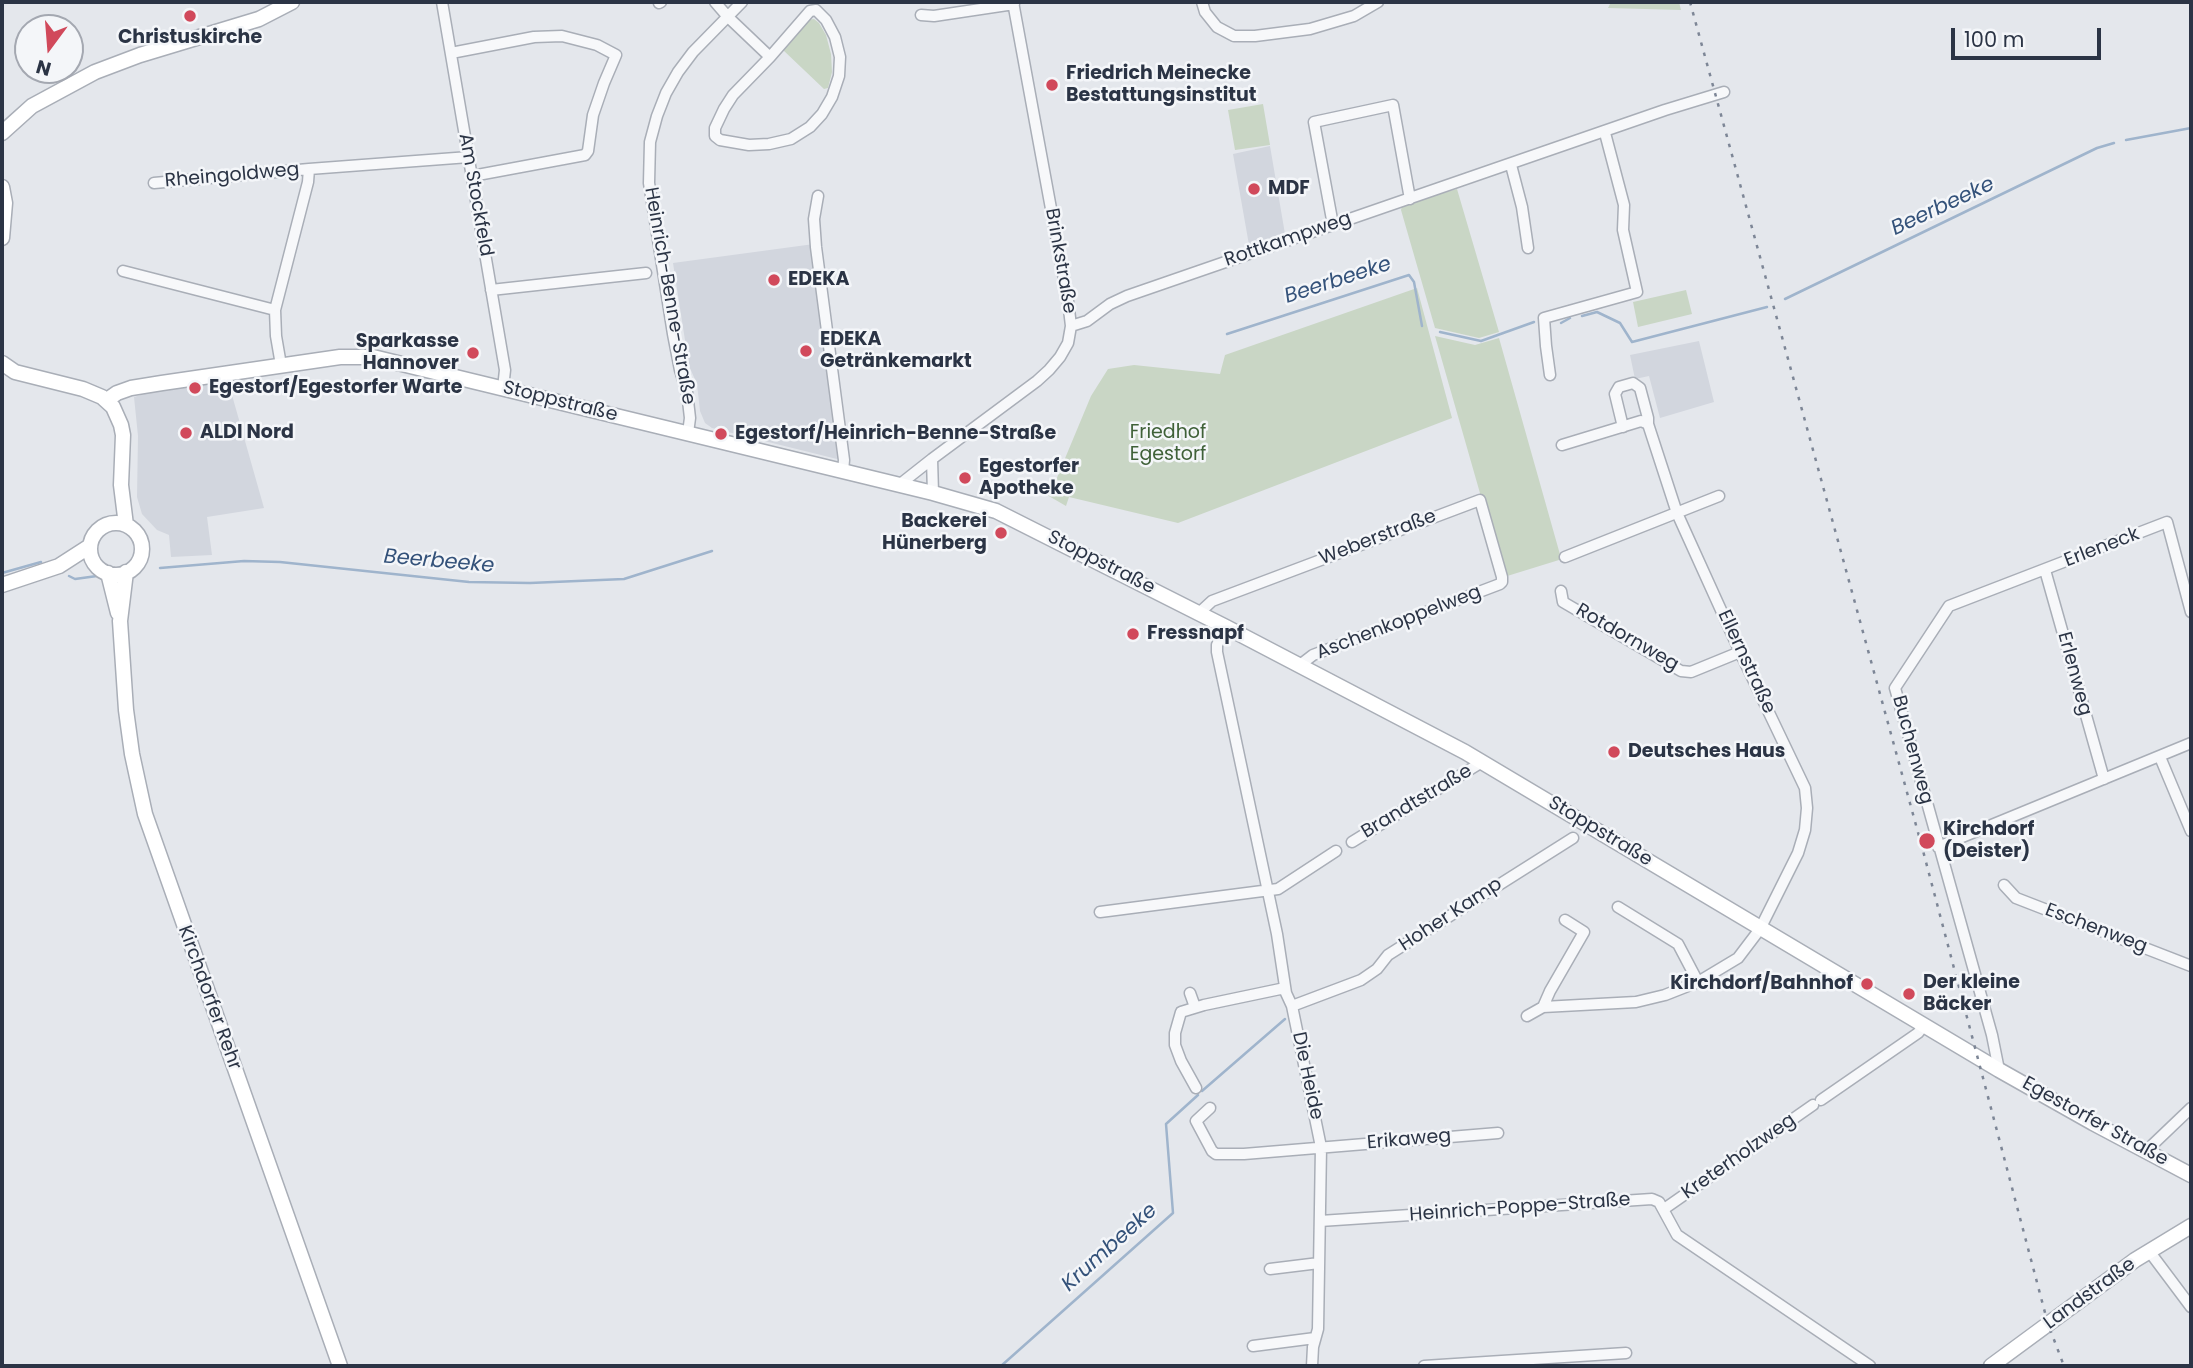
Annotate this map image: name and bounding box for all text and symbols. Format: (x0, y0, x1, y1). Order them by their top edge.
marker: Christuskirche (182, 8, 198, 24)
north arrow (14, 14, 84, 84)
scale bar (1955, 14, 2106, 58)
text: 100 m (1964, 25, 2024, 54)
place label: Christuskirche (118, 27, 262, 49)
text: N (33, 53, 54, 83)
place label: Friedrich Meinecke Bestattungsinstitut (1066, 63, 1257, 107)
marker: Friedrich Meinecke Bestattungsinstitut (1044, 77, 1060, 93)
street label: Am Stockfeld (453, 132, 497, 258)
street label: Rheingoldweg (164, 159, 300, 193)
water label: Beerbeeke (1887, 172, 1999, 242)
place label: MDF (1268, 178, 1310, 200)
marker: MDF (1246, 181, 1262, 197)
street label: Heinrich-Benne-Straße (639, 185, 699, 407)
street label: Brinkstraße (1039, 206, 1081, 316)
street label: Rottkampweg (1222, 208, 1354, 272)
water label: Beerbeeke (1281, 252, 1395, 310)
place label: EDEKA (788, 269, 850, 291)
marker: EDEKA (766, 272, 782, 288)
place label: EDEKA Getränkemarkt (820, 329, 972, 373)
place label: Sparkasse Hannover (356, 331, 459, 375)
marker: EDEKA Getränkemarkt (798, 343, 814, 359)
marker: Sparkasse Hannover (465, 345, 481, 361)
place label: Egestorf/Egestorfer Warte (209, 377, 462, 399)
street label: Stoppstraße (500, 377, 620, 427)
marker: Egestorf/Egestorfer Warte (187, 380, 203, 396)
place label: ALDI Nord (200, 422, 294, 444)
park label: Friedhof Egestorf (1130, 422, 1206, 466)
place label: Egestorf/Heinrich-Benne-Straße (735, 423, 1056, 445)
marker: ALDI Nord (178, 425, 194, 441)
marker: Egestorf/Heinrich-Benne-Straße (713, 426, 729, 442)
place label: Egestorfer Apotheke (979, 456, 1079, 500)
marker: Egestorfer Apotheke (957, 470, 973, 486)
street label: Weberstraße (1316, 505, 1440, 571)
place label: Backerei Hünerberg (882, 511, 987, 555)
street label: Erleneck (2061, 523, 2143, 573)
marker: Backerei Hünerberg (993, 525, 1009, 541)
street label: Stoppstraße (1044, 526, 1158, 600)
water label: Beerbeeke (383, 545, 495, 579)
street label: Aschenkoppelweg (1313, 581, 1485, 665)
street label: Rotdornweg (1571, 599, 1683, 677)
street label: Ellernstraße (1712, 607, 1780, 717)
place label: Fressnapf (1147, 623, 1244, 645)
marker: Fressnapf (1125, 626, 1141, 642)
street label: Erlenweg (2052, 630, 2096, 718)
street label: Buchenweg (1887, 693, 1937, 807)
place label: Deutsches Haus (1628, 741, 1785, 763)
marker: Deutsches Haus (1606, 744, 1622, 760)
street label: Brandtstraße (1358, 760, 1476, 844)
street label: Stoppstraße (1544, 792, 1656, 872)
place label: Kirchdorf (Deister) (1943, 819, 2034, 863)
marker: Kirchdorf (Deister) (1917, 831, 1937, 851)
street label: Hoher Kamp (1395, 873, 1507, 957)
street label: Eschenweg (2042, 899, 2150, 959)
street label: Kirchdorfer Rehr (172, 923, 246, 1073)
place label: Der kleine Bäcker (1923, 972, 2020, 1016)
place label: Kirchdorf/Bahnhof (1670, 973, 1853, 995)
marker: Kirchdorf/Bahnhof (1859, 976, 1875, 992)
marker: Der kleine Bäcker (1901, 986, 1917, 1002)
street label: Die Heide (1287, 1030, 1327, 1122)
street label: Egestorfer Straße (2018, 1072, 2172, 1172)
street label: Kreterholzweg (1678, 1109, 1800, 1205)
street label: Erikaweg (1366, 1125, 1452, 1155)
street label: Heinrich-Poppe-Straße (1409, 1189, 1631, 1227)
water label: Krumbeeke (1057, 1199, 1163, 1297)
street label: Landstraße (2040, 1253, 2140, 1335)

